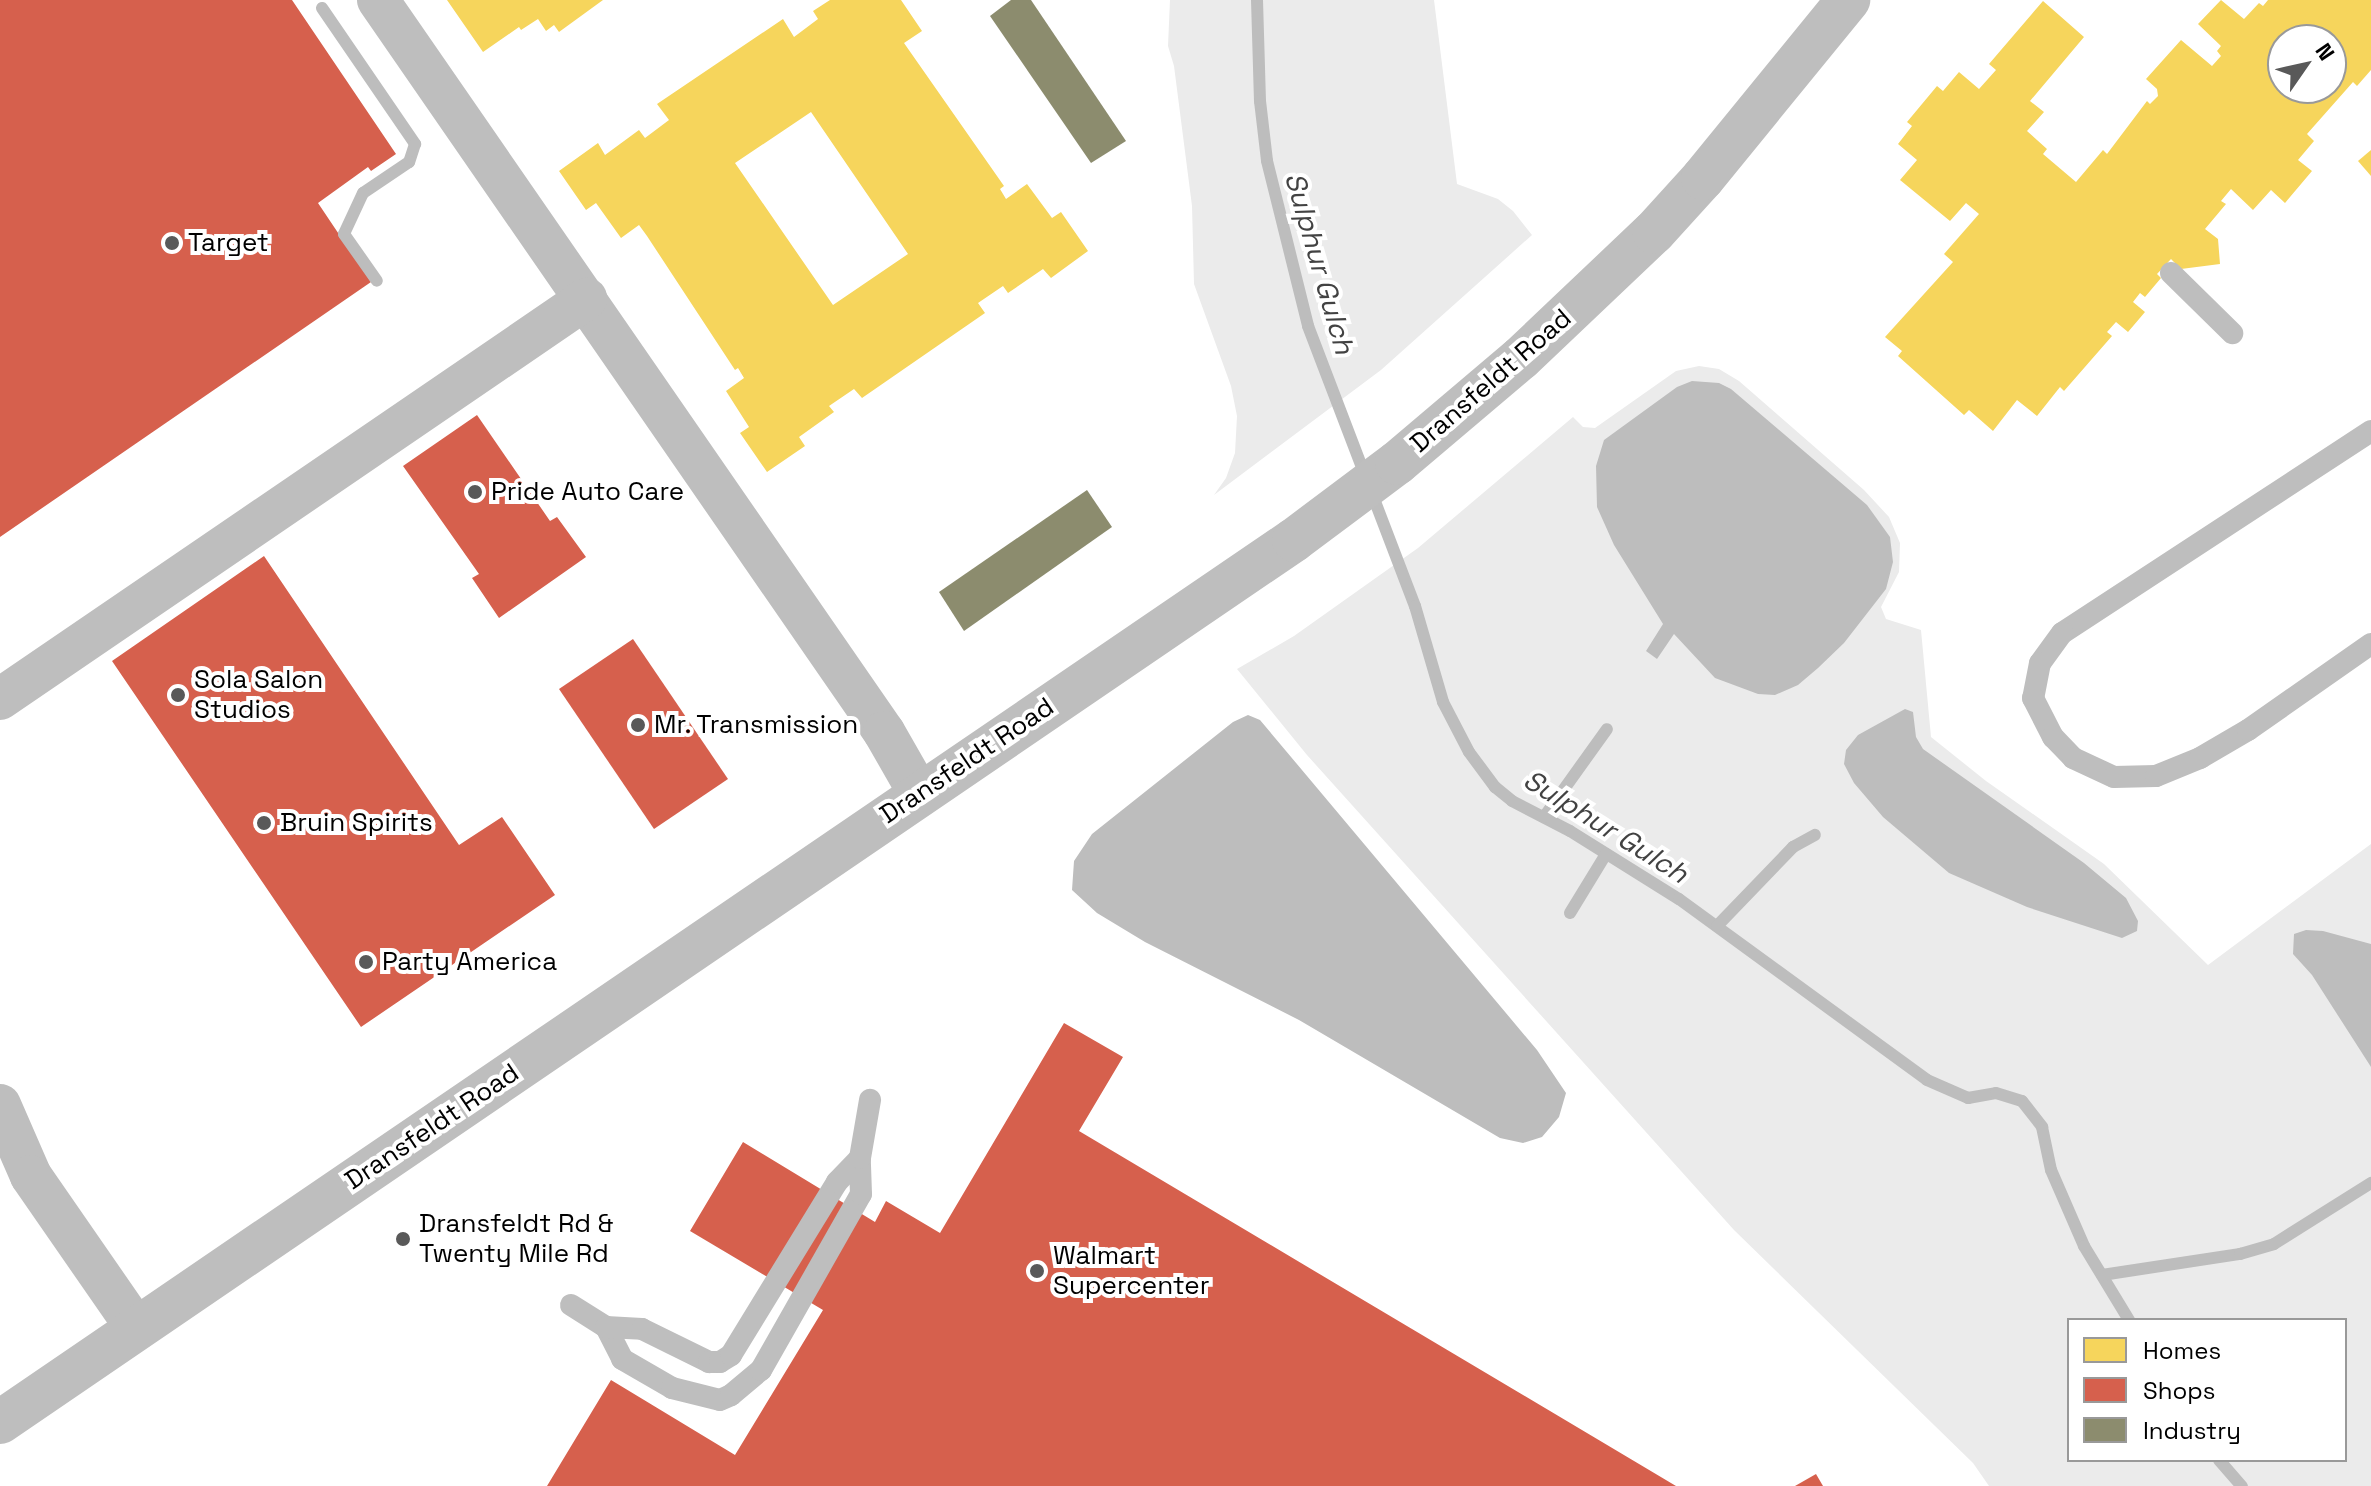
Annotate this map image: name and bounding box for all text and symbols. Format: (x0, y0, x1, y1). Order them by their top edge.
north arrow (2267, 24, 2347, 104)
text: N (2310, 38, 2341, 66)
water label: Sulphur Gulch (1278, 168, 1362, 358)
place label: Target (188, 227, 269, 259)
marker: Target (163, 234, 181, 252)
street label: Dransfeldt Road (1404, 303, 1578, 459)
place label: Pride Auto Care (491, 476, 685, 508)
marker: Pride Auto Care (466, 483, 484, 501)
place label: Sola Salon Studios (194, 664, 323, 726)
marker: Sola Salon Studios (169, 686, 187, 704)
street label: Dransfeldt Road (874, 691, 1060, 831)
place label: Mr. Transmission (654, 709, 860, 741)
marker: Mr. Transmission (629, 716, 647, 734)
water label: Sulphur Gulch (1518, 762, 1694, 890)
place label: Bruin Spirits (280, 807, 433, 839)
marker: Bruin Spirits (255, 814, 273, 832)
place label: Party America (382, 946, 557, 978)
marker: Party America (357, 953, 375, 971)
street label: Dransfeldt Road (339, 1057, 525, 1197)
place label: Dransfeldt Rd & Twenty Mile Rd (419, 1208, 613, 1270)
marker: Dransfeldt Rd & Twenty Mile Rd (394, 1230, 412, 1248)
place label: Walmart Supercenter (1053, 1240, 1210, 1302)
marker: Walmart Supercenter (1028, 1262, 1046, 1280)
legend (2067, 1318, 2347, 1462)
text: Homes (2143, 1335, 2221, 1366)
text: Shops (2143, 1375, 2215, 1406)
text: Industry (2143, 1415, 2241, 1446)

